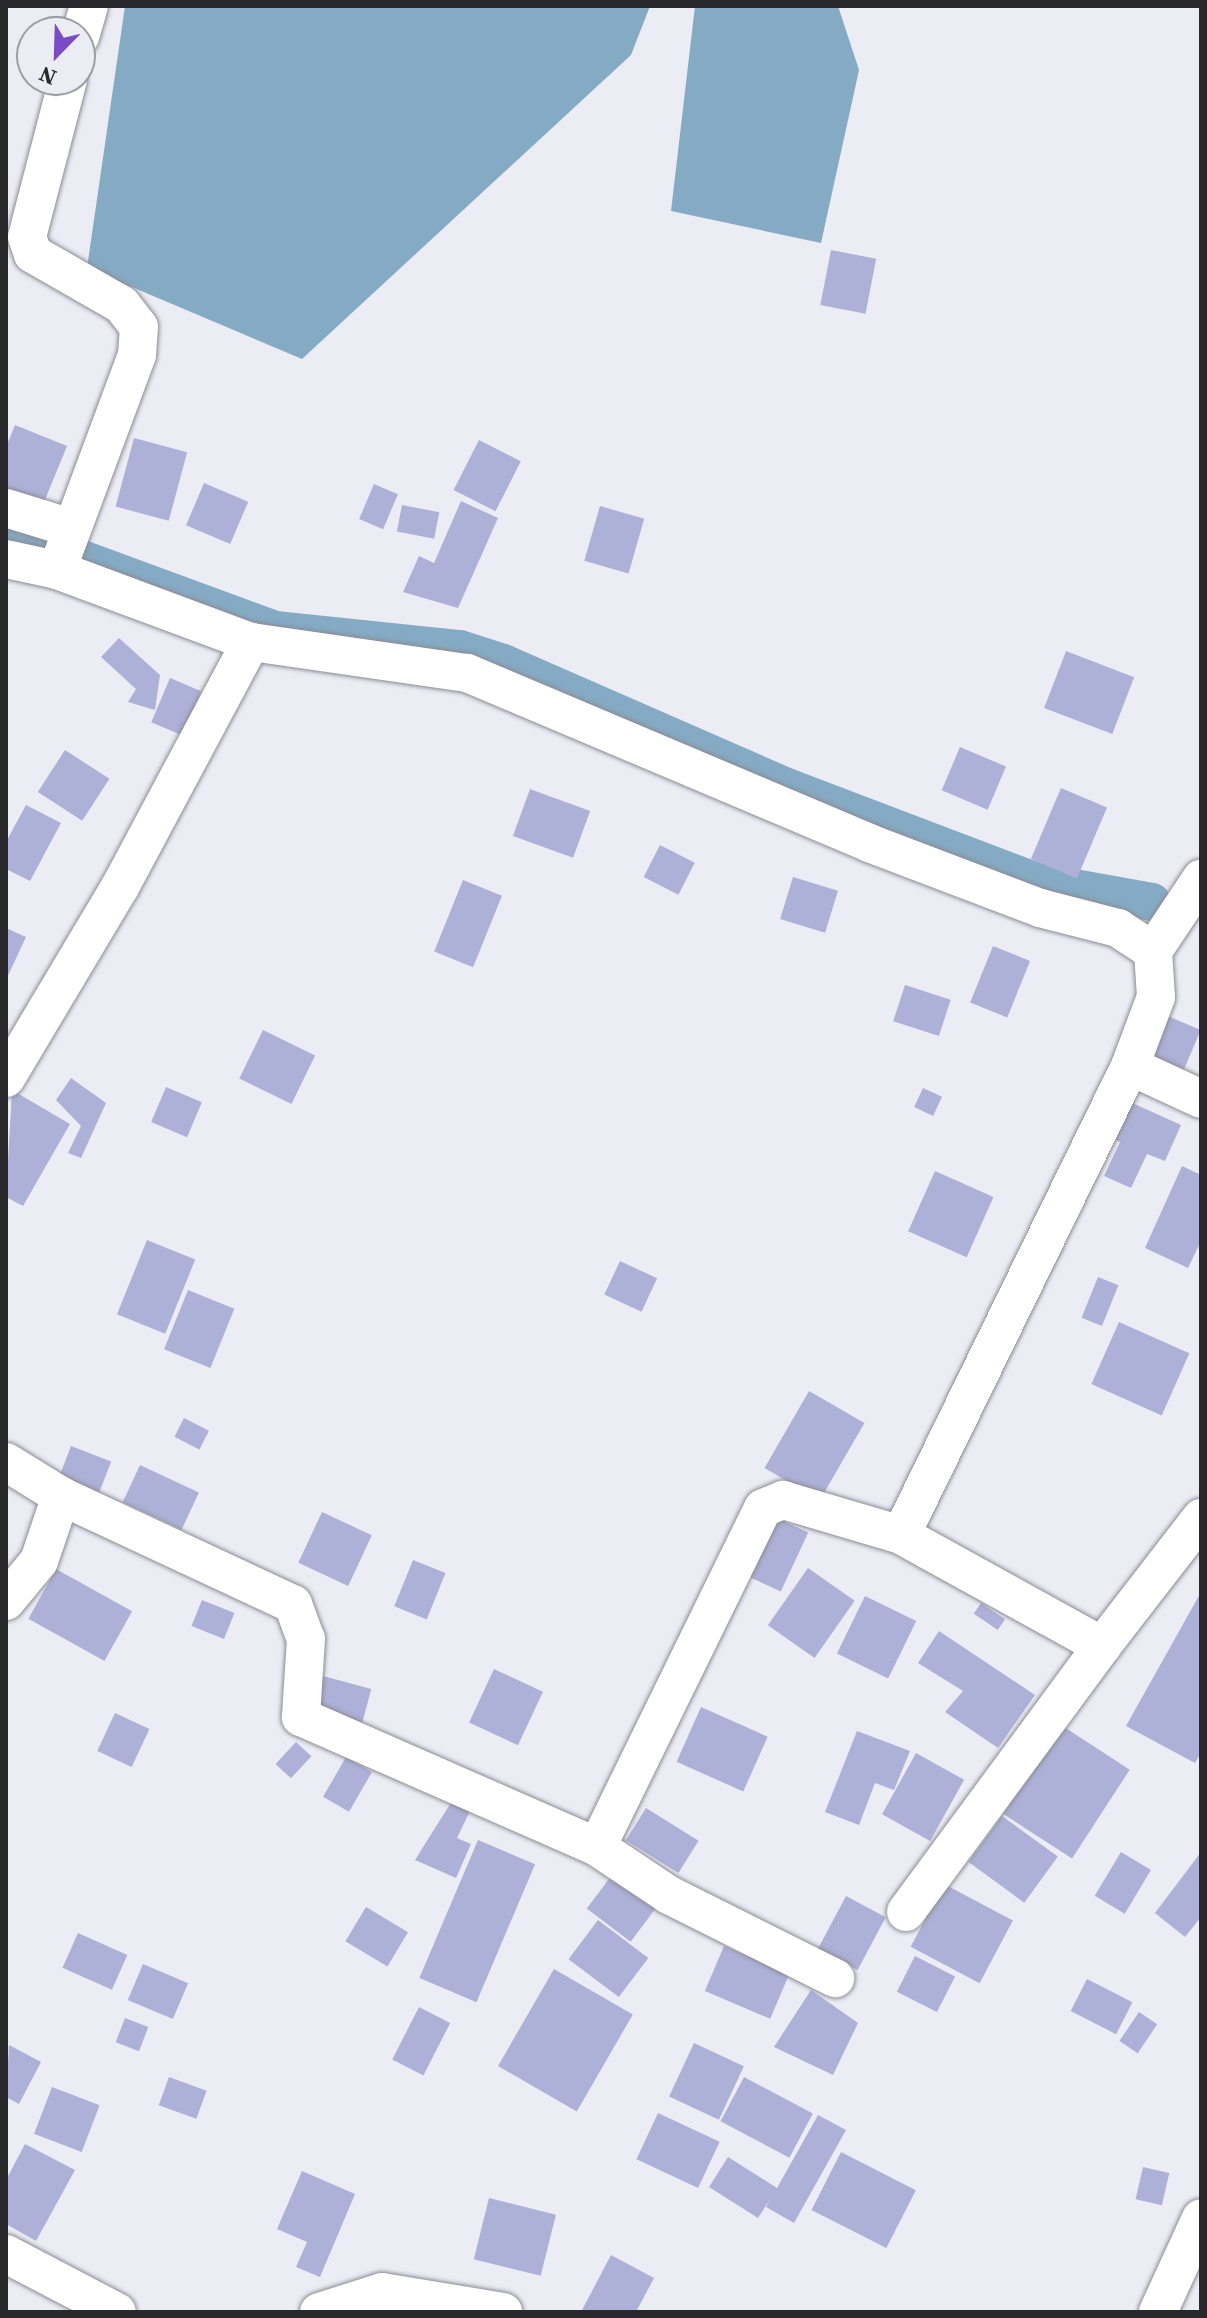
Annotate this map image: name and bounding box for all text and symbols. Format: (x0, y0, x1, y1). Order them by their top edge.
north arrow (16, 16, 96, 96)
text: N (34, 59, 61, 93)

